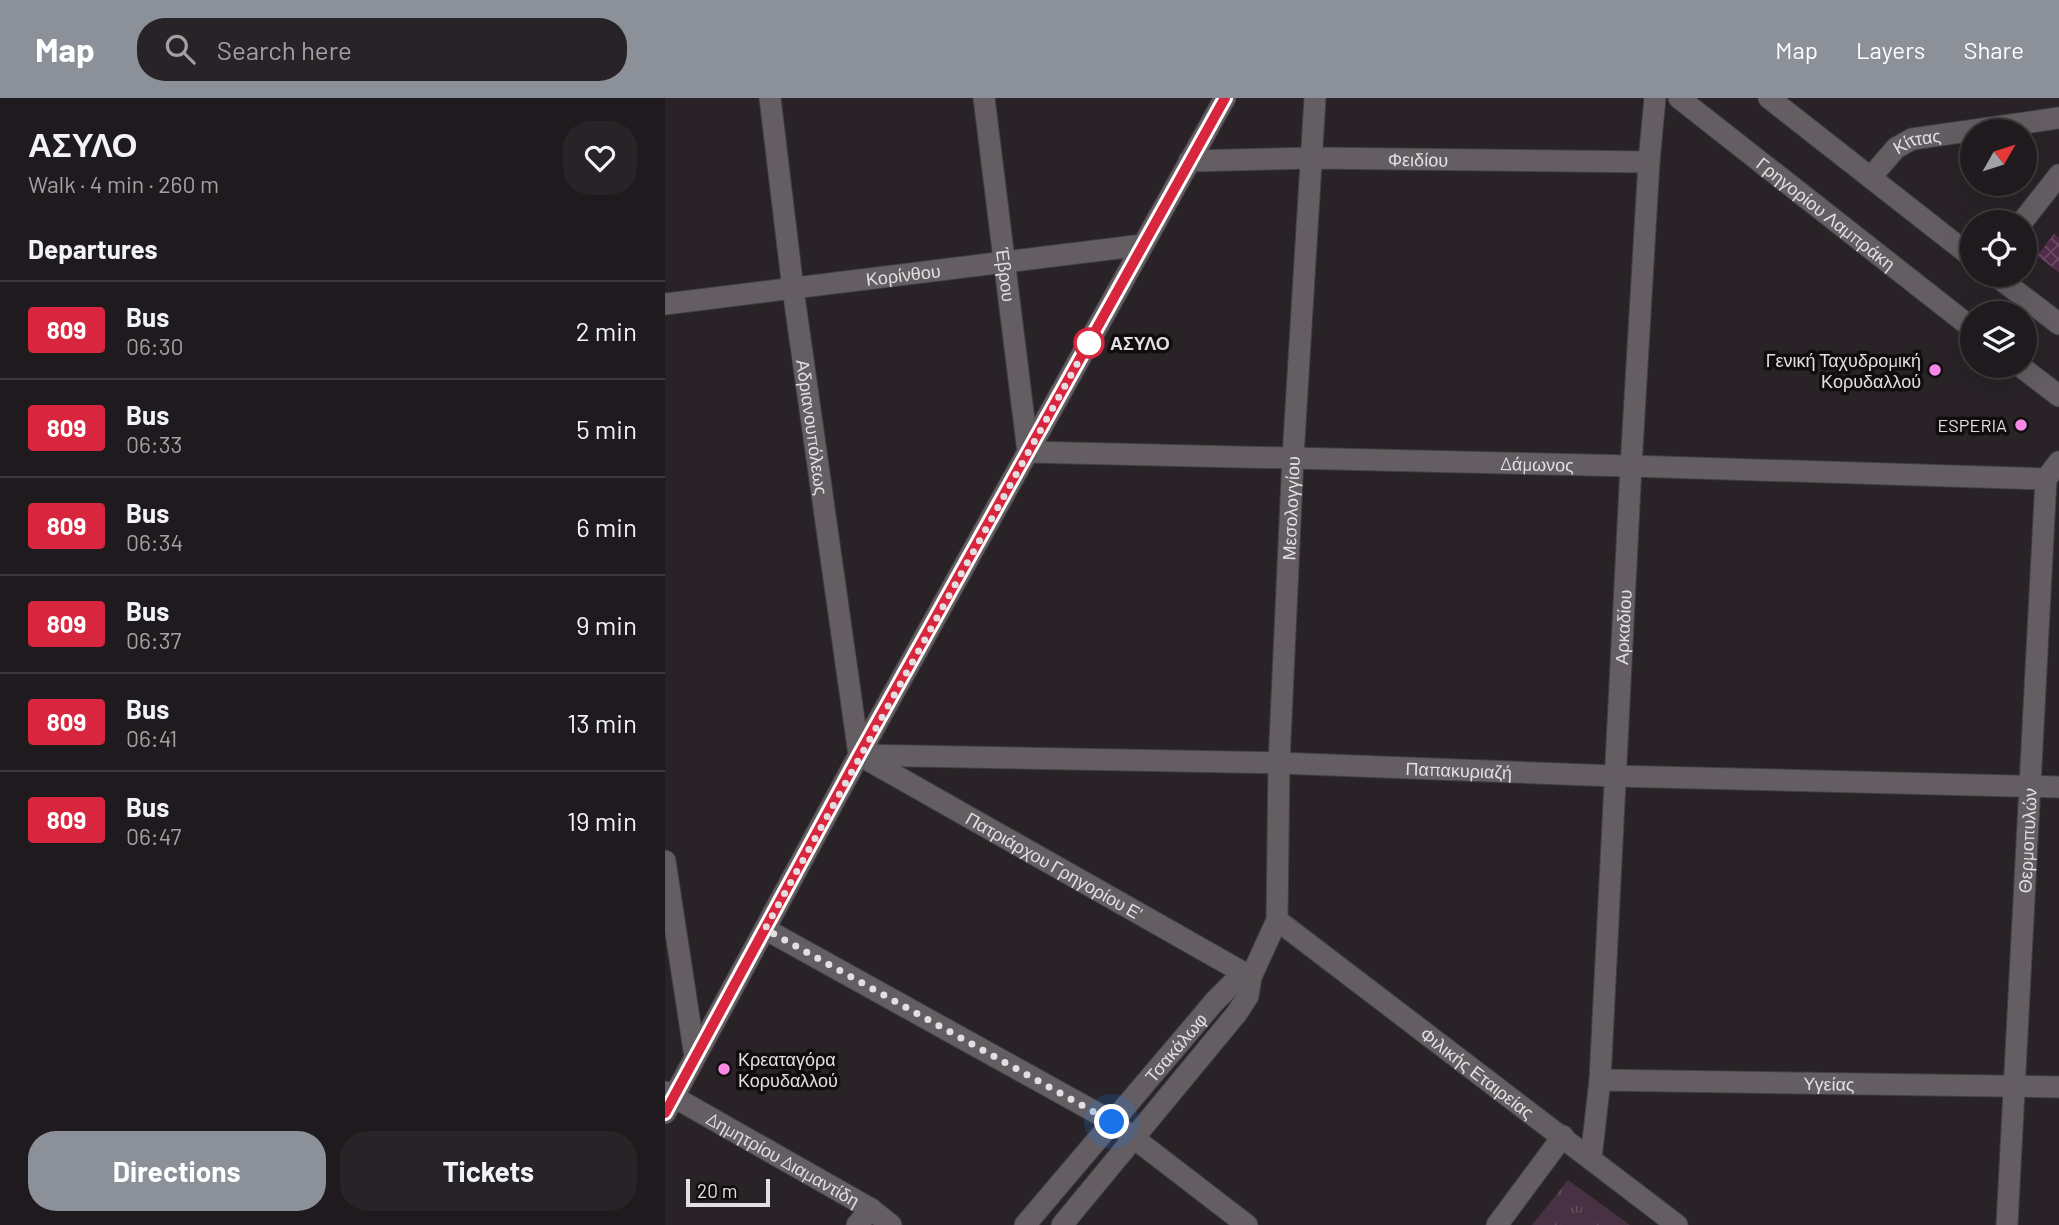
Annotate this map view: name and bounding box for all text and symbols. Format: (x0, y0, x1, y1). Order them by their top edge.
search box (137, 18, 627, 81)
text: Map (35, 29, 95, 69)
icon: search (161, 30, 199, 68)
text: Search here (217, 34, 352, 65)
text: Map (1775, 35, 1818, 64)
text: Layers (1856, 35, 1925, 64)
text: Share (1963, 35, 2024, 64)
north arrow (1960, 119, 2037, 196)
map controls (1960, 119, 2037, 378)
button: heart (563, 121, 637, 195)
text: ΑΣΥΛΟ (28, 124, 137, 164)
street label: Κίττας (1889, 124, 1942, 158)
street label: Φειδίου (1388, 148, 1448, 171)
street label: Γρηγορίου Λαμπράκη (1752, 152, 1900, 275)
text: Walk · 4 min · 260 m (28, 170, 219, 198)
button: locate (1960, 210, 2037, 287)
text: Departures (28, 233, 158, 264)
street label: Έβρου (992, 245, 1020, 303)
street label: Κορίνθου (865, 259, 942, 290)
text: Bus (126, 301, 169, 332)
button: layers (1960, 301, 2037, 378)
text: 809 (47, 315, 86, 344)
text: 2 min (576, 315, 637, 346)
marker: ΑΣΥΛΟ (1074, 328, 1104, 358)
text: 06:30 (126, 332, 183, 360)
place label: ΑΣΥΛΟ (1110, 332, 1170, 354)
place label: Γενική Ταχυδρομική Κορυδαλλού (1766, 349, 1921, 392)
street label: Αδριανουπόλεως (792, 358, 833, 497)
marker: Γενική Ταχυδρομική Κορυδαλλού (1927, 362, 1943, 378)
text: Bus (126, 399, 169, 430)
text: 809 (47, 413, 86, 442)
text: 5 min (576, 413, 637, 444)
place label: ESPERIA (1937, 414, 2007, 436)
marker: ESPERIA (2013, 417, 2029, 433)
text: 06:33 (126, 430, 182, 458)
street label: Δάμωνος (1500, 452, 1574, 476)
street label: Μεσολογγίου (1277, 456, 1304, 561)
text: Bus (126, 497, 169, 528)
text: 809 (47, 511, 86, 540)
text: 6 min (576, 511, 637, 542)
text: 06:34 (126, 528, 183, 556)
street label: Αρκαδίου (1610, 589, 1636, 665)
text: Bus (126, 595, 169, 626)
text: 809 (47, 609, 86, 638)
text: 9 min (576, 609, 637, 640)
text: 06:37 (126, 626, 181, 654)
text: Bus (126, 693, 169, 724)
text: 809 (47, 707, 86, 736)
text: 13 min (567, 707, 637, 738)
text: 06:41 (126, 724, 177, 752)
street label: Παπακυριαζή (1405, 757, 1512, 783)
street label: Θερμοπυλών (2013, 787, 2041, 894)
text: Bus (126, 791, 169, 822)
text: 809 (47, 805, 86, 834)
text: 19 min (567, 805, 637, 836)
street label: Πατριάρχου Γρηγορίου Ε' (962, 807, 1146, 924)
text: 06:47 (126, 822, 182, 850)
street label: Τσακάλωφ (1140, 1008, 1211, 1087)
street label: Φιλικής Εταιρείας (1416, 1022, 1539, 1123)
place label: Κρεαταγόρα Κορυδαλλού (738, 1048, 838, 1091)
marker: Κρεαταγόρα Κορυδαλλού (716, 1061, 732, 1077)
street label: Υγείας (1803, 1072, 1855, 1095)
your location (1094, 1104, 1129, 1139)
street label: Δημητρίου Διαμαντίδη (703, 1107, 864, 1211)
button: Directions (28, 1131, 326, 1211)
button: Tickets (340, 1131, 637, 1211)
scale bar (686, 1176, 770, 1208)
text: 20 m (697, 1179, 737, 1202)

